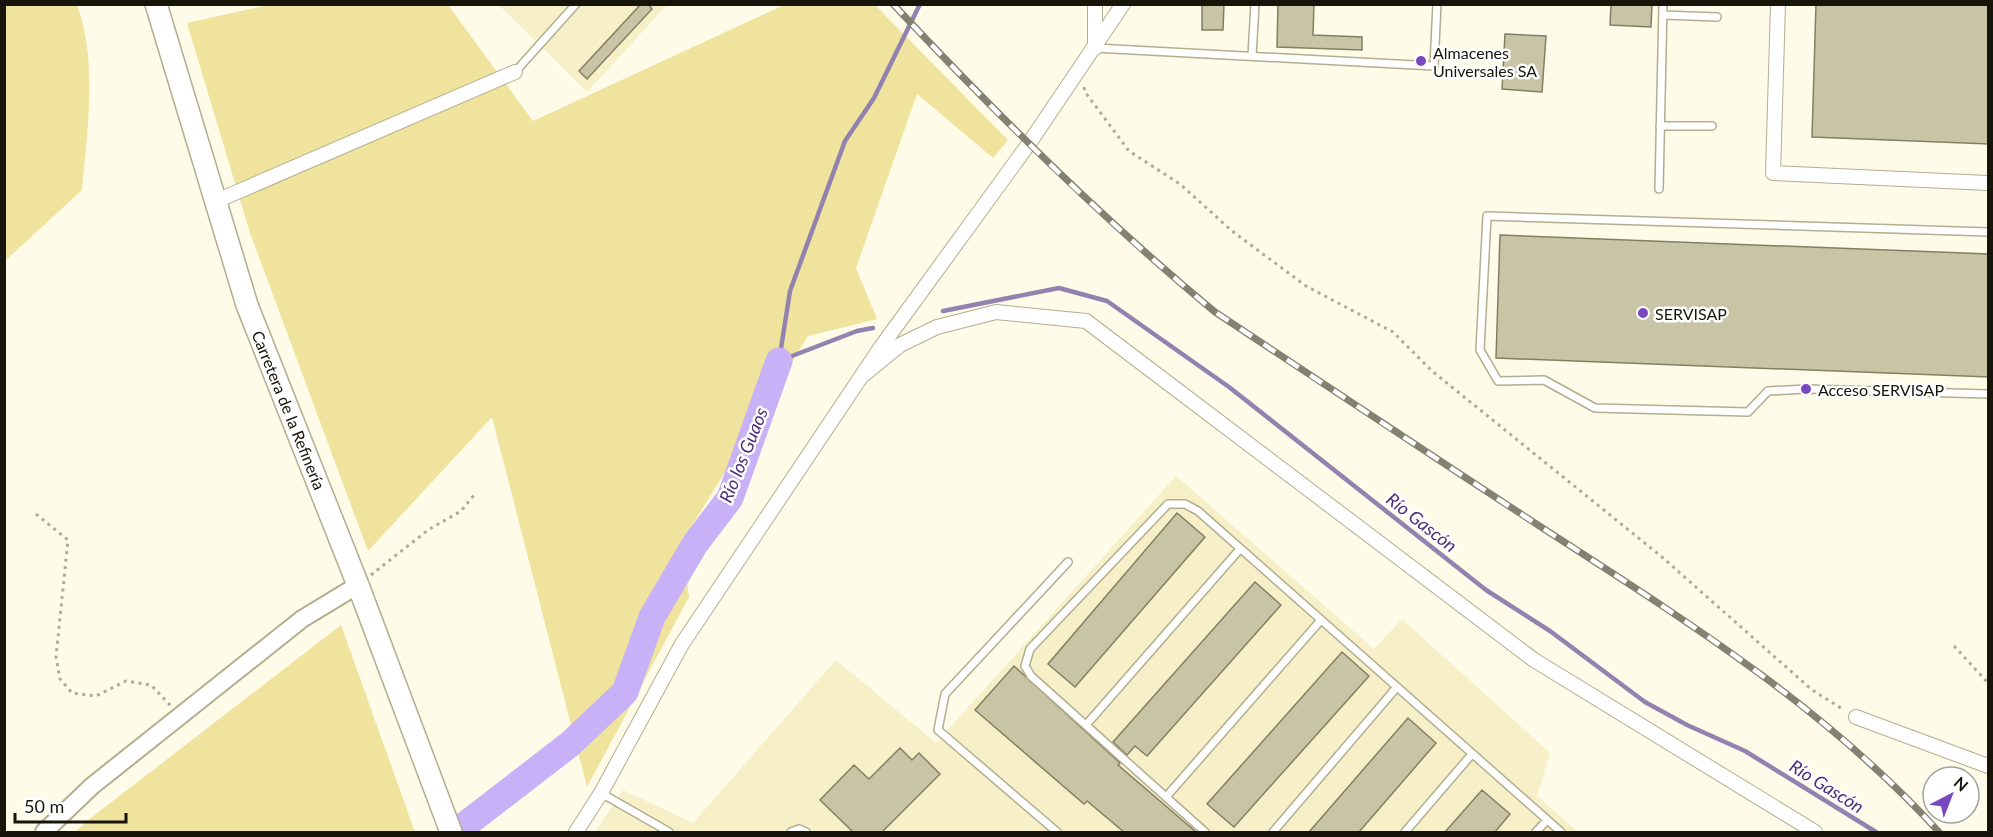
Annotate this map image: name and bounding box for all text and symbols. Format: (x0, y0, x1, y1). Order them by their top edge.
place label: Almacenes Universales SA (1433, 43, 1537, 80)
marker: Almacenes Universales SA (1414, 54, 1428, 68)
place label: SERVISAP (1655, 304, 1727, 323)
marker: SERVISAP (1636, 306, 1650, 320)
street label: Carretera de la Refinería (248, 328, 330, 492)
place label: Acceso SERVISAP (1818, 380, 1944, 399)
marker: Acceso SERVISAP (1799, 382, 1813, 396)
water label: Río los Guaos (714, 404, 772, 506)
water label: Río Gascón (1382, 488, 1462, 556)
water label: Río Gascón (1786, 755, 1868, 817)
north arrow (1921, 765, 1981, 825)
text: N (1950, 772, 1972, 795)
scale bar (15, 786, 126, 824)
text: 50 m (24, 795, 64, 817)

